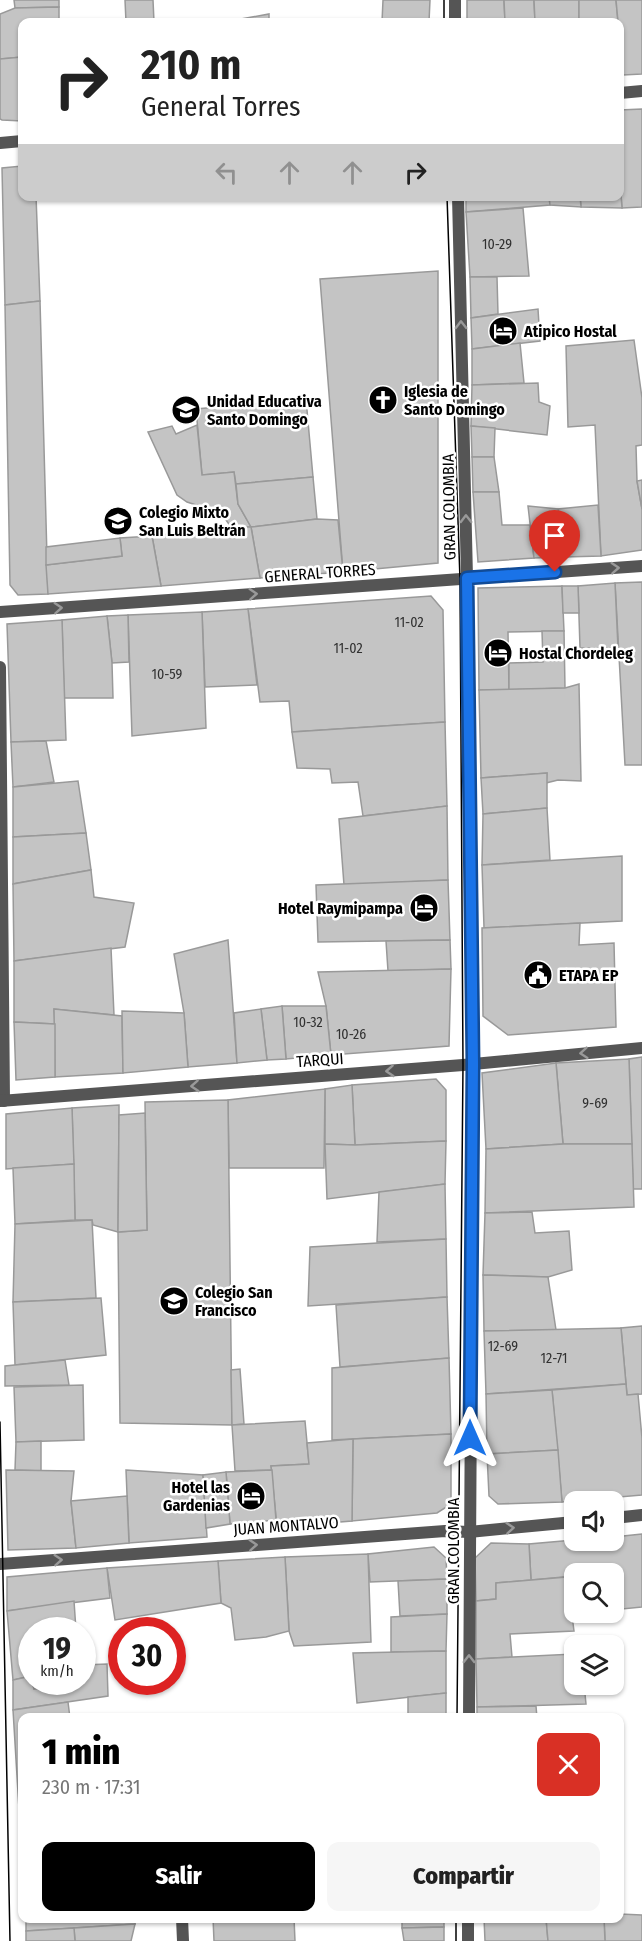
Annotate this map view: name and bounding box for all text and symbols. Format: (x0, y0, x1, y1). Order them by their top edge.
text: 210 m (141, 40, 241, 90)
icon: right (42, 42, 120, 120)
text: General Torres (141, 91, 301, 123)
icon: left (210, 156, 243, 189)
icon: ahead (273, 156, 306, 189)
icon: ahead (336, 156, 369, 189)
icon: right (399, 156, 432, 189)
house number: 10-29 (482, 236, 512, 253)
hotel icon: Atipico Hostal (487, 315, 519, 347)
one-way arrow (455, 320, 467, 329)
place label: Atipico Hostal (523, 322, 617, 341)
place label: Iglesia de Santo Domingo (404, 382, 505, 419)
church icon: Iglesia de Santo Domingo (367, 384, 399, 416)
place label: Unidad Educativa Santo Domingo (207, 392, 322, 429)
school or university icon: Unidad Educativa Santo Domingo (170, 394, 202, 426)
street label: GRAN COLOMBIA (439, 453, 459, 561)
place label: Colegio Mixto San Luis Beltrán (139, 503, 246, 540)
school or university icon: Colegio Mixto San Luis Beltrán (102, 505, 134, 537)
pin (529, 510, 580, 572)
one-way arrow (459, 515, 472, 524)
icon: arrive (538, 519, 571, 552)
street label: GENERAL TORRES (264, 560, 376, 586)
one-way arrow (610, 562, 619, 575)
one-way arrow (248, 588, 257, 601)
one-way arrow (54, 601, 63, 614)
house number: 11-02 (394, 614, 424, 631)
hotel icon: Hostal Chordeleg (482, 637, 514, 669)
house number: 11-02 (333, 640, 363, 657)
place label: Hostal Chordeleg (519, 644, 633, 663)
house number: 10-59 (152, 666, 183, 683)
hotel icon: Hotel Raymipampa (408, 892, 440, 924)
place label: Hotel Raymipampa (278, 899, 403, 918)
public building icon: ETAPA EP (522, 959, 554, 991)
place label: ETAPA EP (559, 966, 619, 985)
house number: 10-32 (293, 1014, 323, 1031)
house number: 10-26 (336, 1026, 366, 1043)
one-way arrow (579, 1046, 588, 1059)
street label: TARQUI (296, 1049, 344, 1071)
one-way arrow (385, 1064, 394, 1077)
one-way arrow (191, 1079, 200, 1092)
house number: 9-69 (582, 1095, 608, 1112)
place label: Colegio San Francisco (195, 1283, 273, 1320)
school or university icon: Colegio San Francisco (158, 1285, 190, 1317)
house number: 12-69 (488, 1338, 518, 1355)
house number: 12-71 (541, 1350, 567, 1367)
position arrow (438, 1406, 502, 1470)
place label: Hotel las Gardenias (163, 1478, 230, 1515)
hotel icon: Hotel las Gardenias (235, 1480, 267, 1512)
map controls (564, 1491, 624, 1695)
button: sound (564, 1491, 624, 1551)
street label: GRAN COLOMBIA (444, 1497, 463, 1604)
street label: JUAN MONTALVO (233, 1513, 339, 1539)
one-way arrow (506, 1522, 515, 1535)
one-way arrow (248, 1539, 257, 1552)
one-way arrow (54, 1553, 63, 1566)
button: search (564, 1563, 624, 1623)
speed limit sign: 30 (108, 1617, 186, 1695)
text: 19 (43, 1631, 71, 1667)
button: layers (564, 1635, 624, 1695)
one-way arrow (463, 1655, 475, 1664)
text: km/h (40, 1662, 74, 1680)
text: 1 min (42, 1730, 120, 1774)
button: close (537, 1733, 600, 1796)
text: 230 m · 17:31 (42, 1775, 141, 1799)
button: Salir (42, 1842, 315, 1911)
button: Compartir (327, 1842, 600, 1911)

